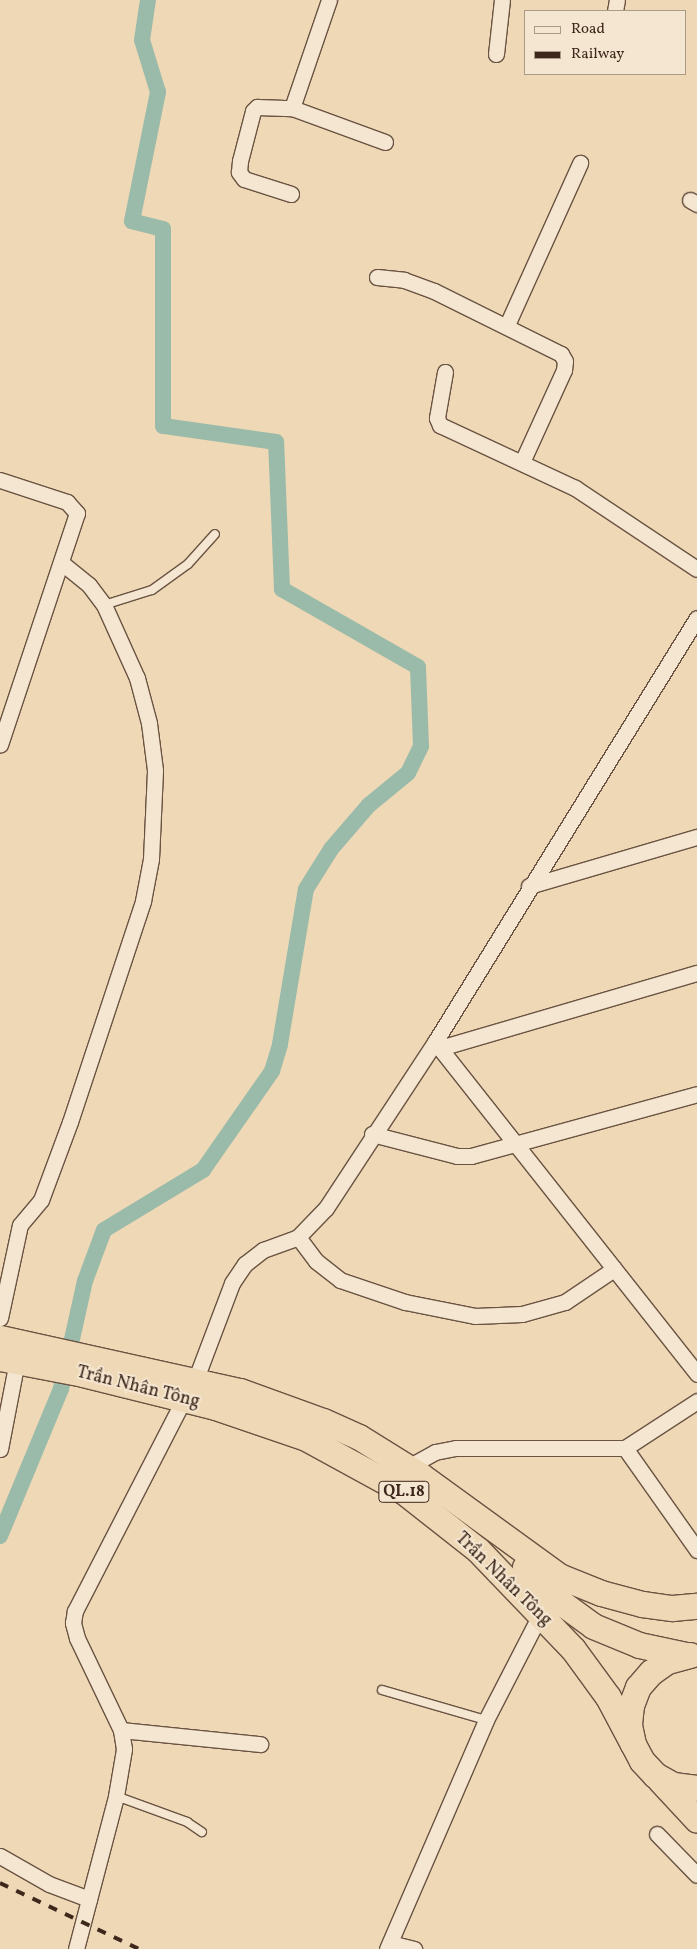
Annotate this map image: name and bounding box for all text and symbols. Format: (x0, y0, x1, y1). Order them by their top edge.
legend (524, 10, 687, 75)
text: Road (571, 19, 605, 40)
text: Railway (571, 44, 624, 65)
street label: Trần Nhân Tông (74, 1362, 202, 1414)
road number: QL.18 (378, 1478, 430, 1505)
street label: Trần Nhân Tông (450, 1528, 556, 1632)

